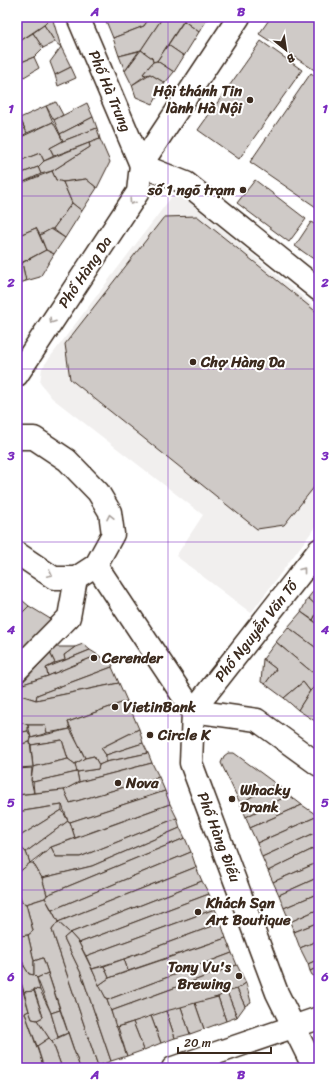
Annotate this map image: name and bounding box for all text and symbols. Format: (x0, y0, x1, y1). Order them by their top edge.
text: A (90, 0, 99, 23)
text: B (237, 0, 246, 23)
north arrow (266, 30, 306, 70)
street label: Phố Hà Trung (81, 46, 139, 136)
text: B (283, 48, 299, 68)
place label: Hội thánh Tin lành Hà Nội (152, 78, 243, 121)
marker: Hội thánh Tin lành Hà Nội (245, 95, 255, 105)
text: 1 (8, 97, 14, 120)
text: 1 (322, 97, 328, 120)
place label: số 1 ngõ trạm (147, 177, 235, 203)
marker: số 1 ngõ trạm (238, 185, 248, 195)
one-way arrow (130, 197, 137, 204)
street label: Phố Hàng Da (51, 230, 119, 314)
text: 2 (6, 271, 15, 294)
text: 2 (320, 271, 329, 294)
one-way arrow (50, 317, 57, 324)
place label: Chợ Hàng Da (200, 349, 286, 375)
marker: Chợ Hàng Da (188, 357, 198, 367)
text: 3 (6, 444, 15, 467)
text: 3 (320, 444, 329, 467)
one-way arrow (107, 514, 115, 520)
one-way arrow (299, 568, 306, 575)
one-way arrow (45, 570, 53, 577)
street label: Phố Nguyễn Văn Tố (208, 572, 306, 688)
text: 4 (6, 618, 16, 641)
text: 4 (320, 618, 330, 641)
place label: Cerender (101, 645, 164, 671)
marker: Cerender (89, 653, 99, 663)
place label: VietinBank (123, 694, 197, 720)
marker: VietinBank (110, 702, 120, 712)
place label: Circle K (157, 722, 212, 748)
marker: Circle K (145, 730, 155, 740)
place label: Nova (125, 770, 159, 796)
place label: Whacky Drank (240, 777, 291, 820)
marker: Nova (113, 778, 123, 788)
street label: Phố Hàng Điếu (190, 788, 248, 886)
text: 5 (7, 791, 15, 814)
text: 5 (321, 791, 329, 814)
marker: Whacky Drank (227, 794, 237, 804)
place label: Khách Sạn Art Boutique (205, 890, 291, 933)
marker: Khách Sạn Art Boutique (193, 907, 203, 917)
place label: Tony Vu's Brewing (168, 954, 232, 997)
text: 6 (6, 965, 15, 988)
text: 6 (320, 965, 329, 988)
marker: Tony Vu's Brewing (234, 971, 244, 981)
scale bar (178, 1029, 271, 1055)
text: 20 m (184, 1032, 211, 1054)
text: A (90, 1063, 99, 1085)
text: B (237, 1063, 246, 1085)

